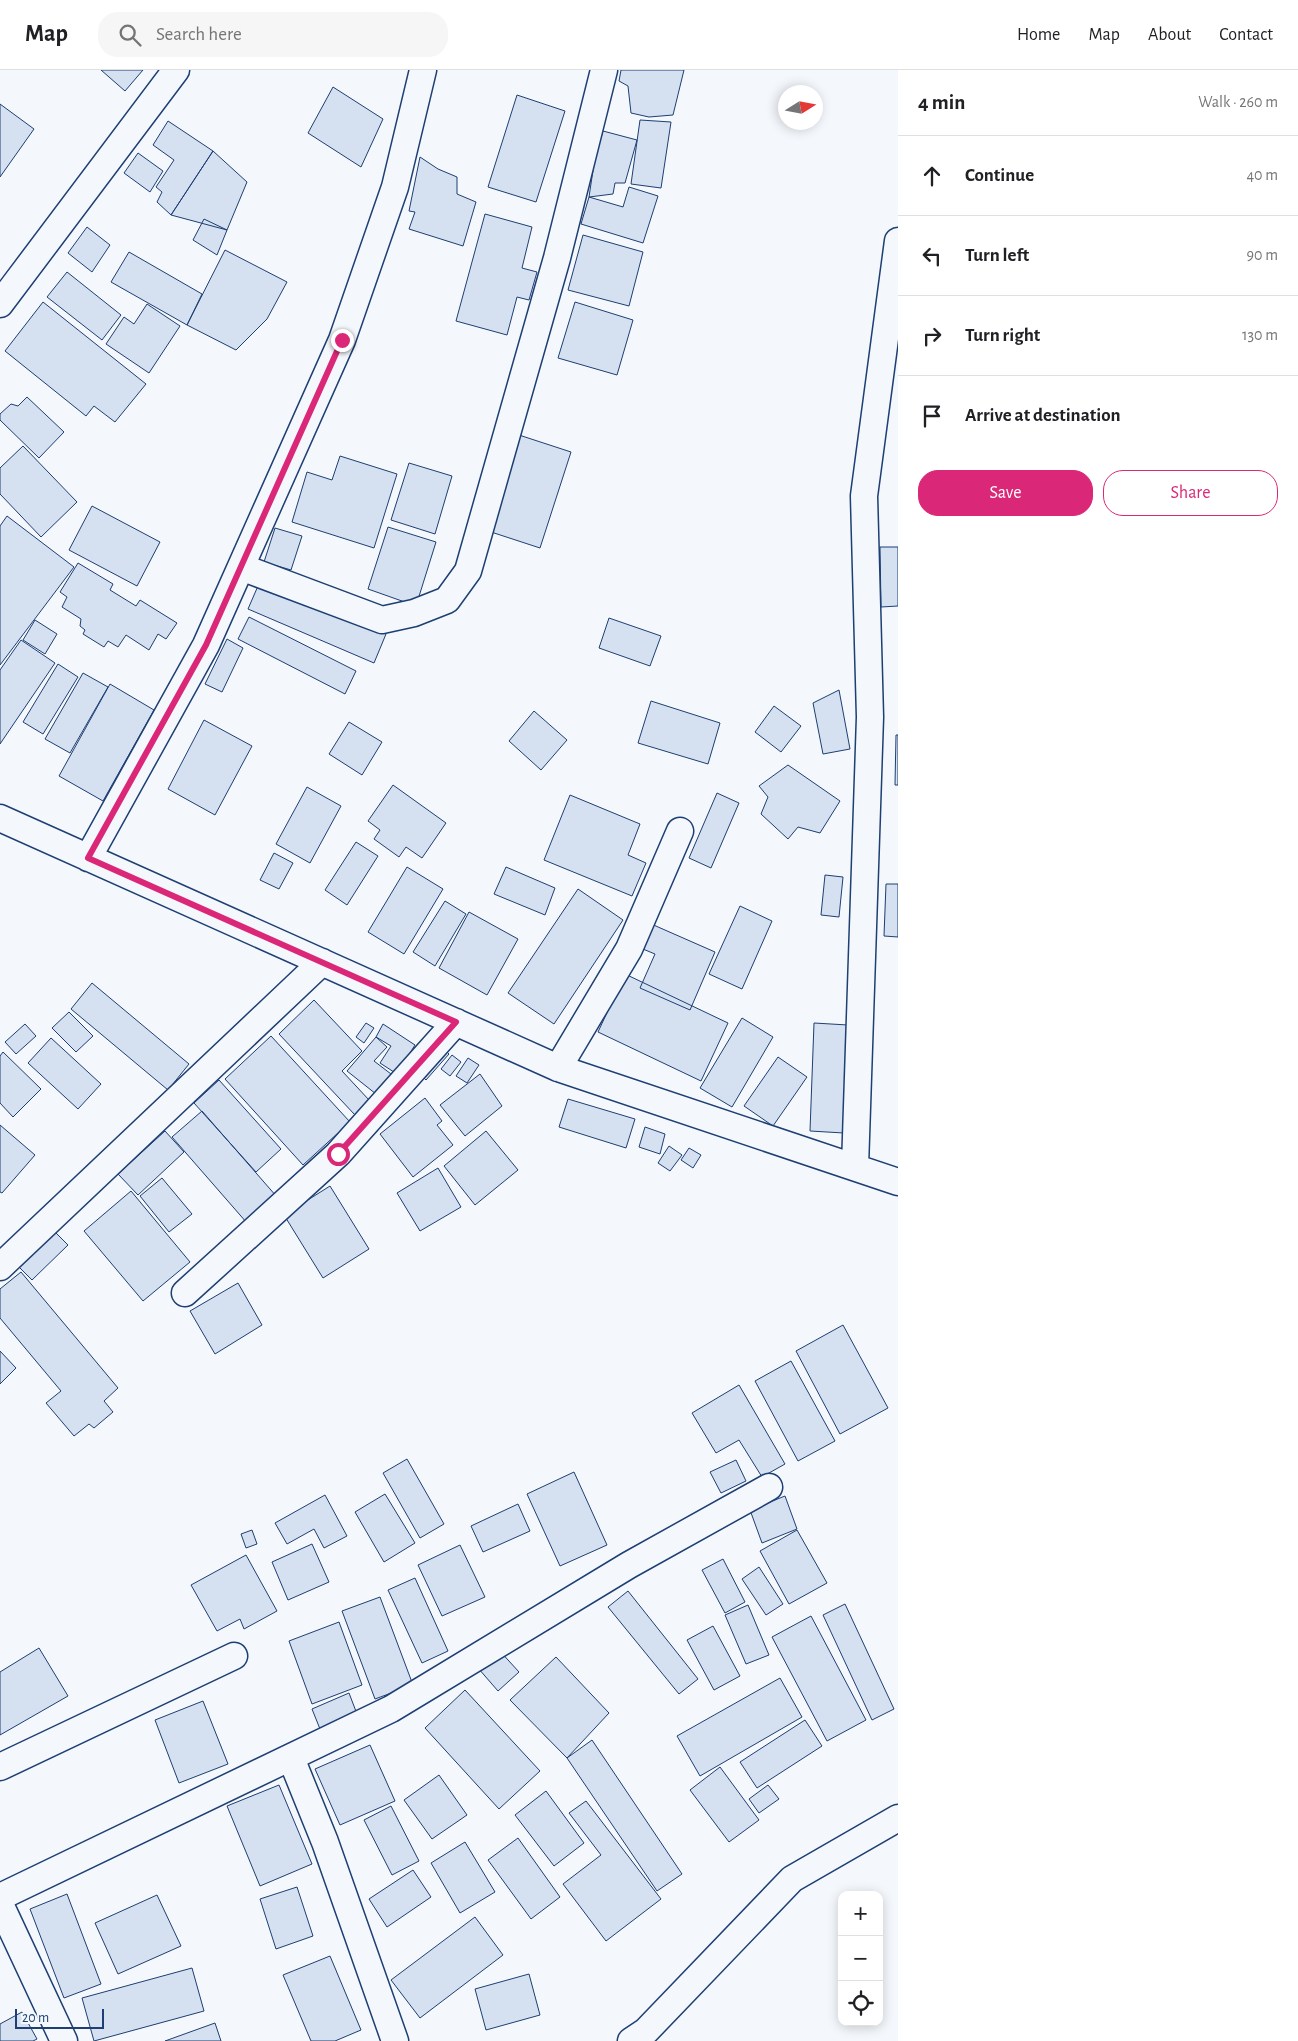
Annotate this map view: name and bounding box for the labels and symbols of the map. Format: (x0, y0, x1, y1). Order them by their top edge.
north arrow (778, 85, 823, 130)
route end (331, 329, 354, 352)
route start (327, 1143, 350, 1166)
scale bar (15, 2006, 104, 2029)

